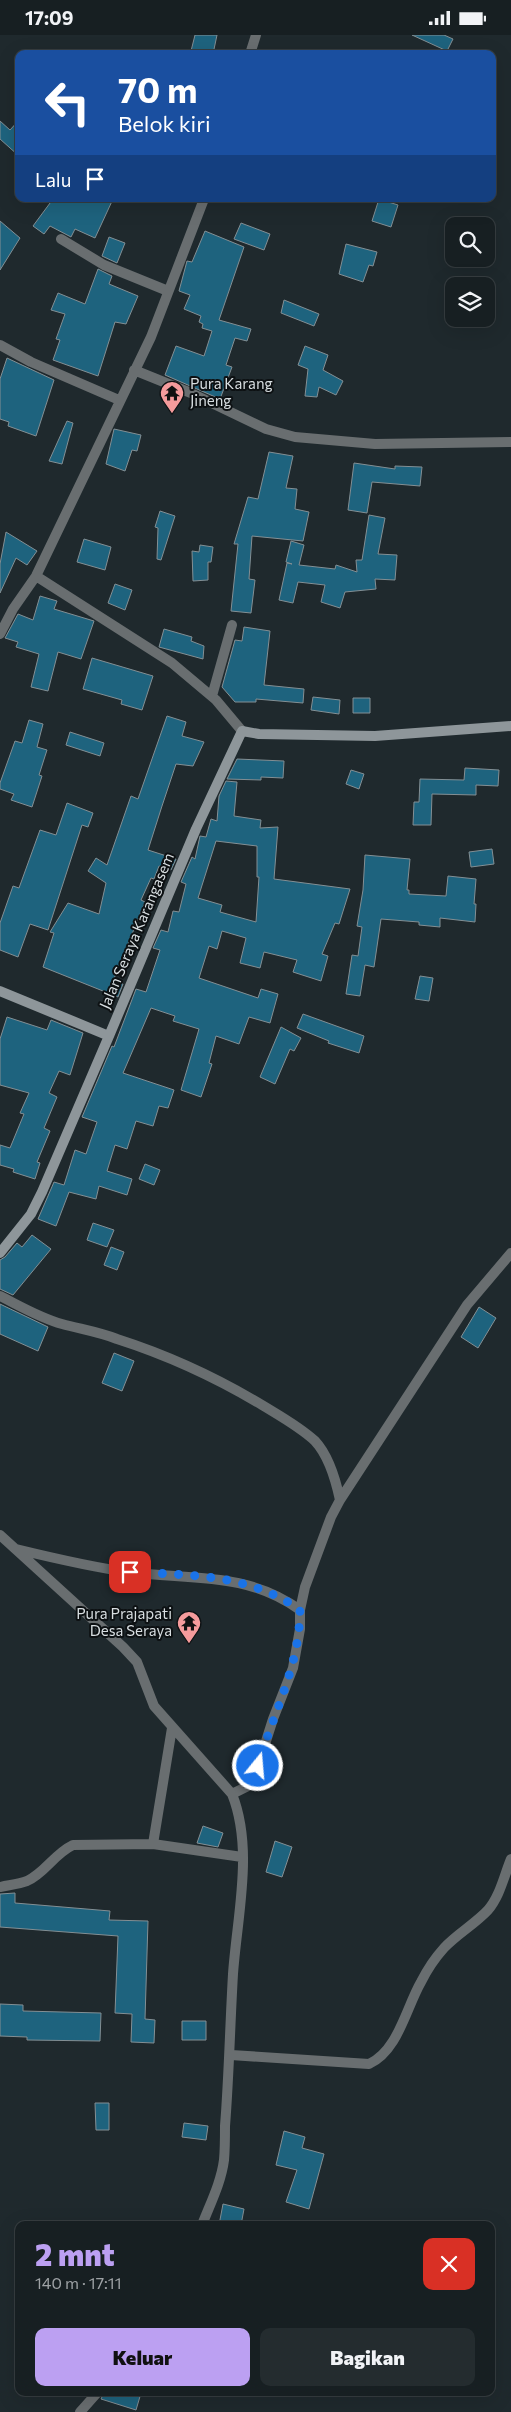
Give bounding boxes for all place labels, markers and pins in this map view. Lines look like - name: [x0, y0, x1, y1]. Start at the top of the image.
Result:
- place label: Pura Karang Jineng: [190, 374, 273, 409]
- temple icon: Pura Karang Jineng: [159, 380, 185, 414]
- pin: [109, 1551, 151, 1593]
- place label: Pura Prajapati Desa Seraya: [76, 1604, 172, 1639]
- temple icon: Pura Prajapati Desa Seraya: [176, 1610, 202, 1644]

